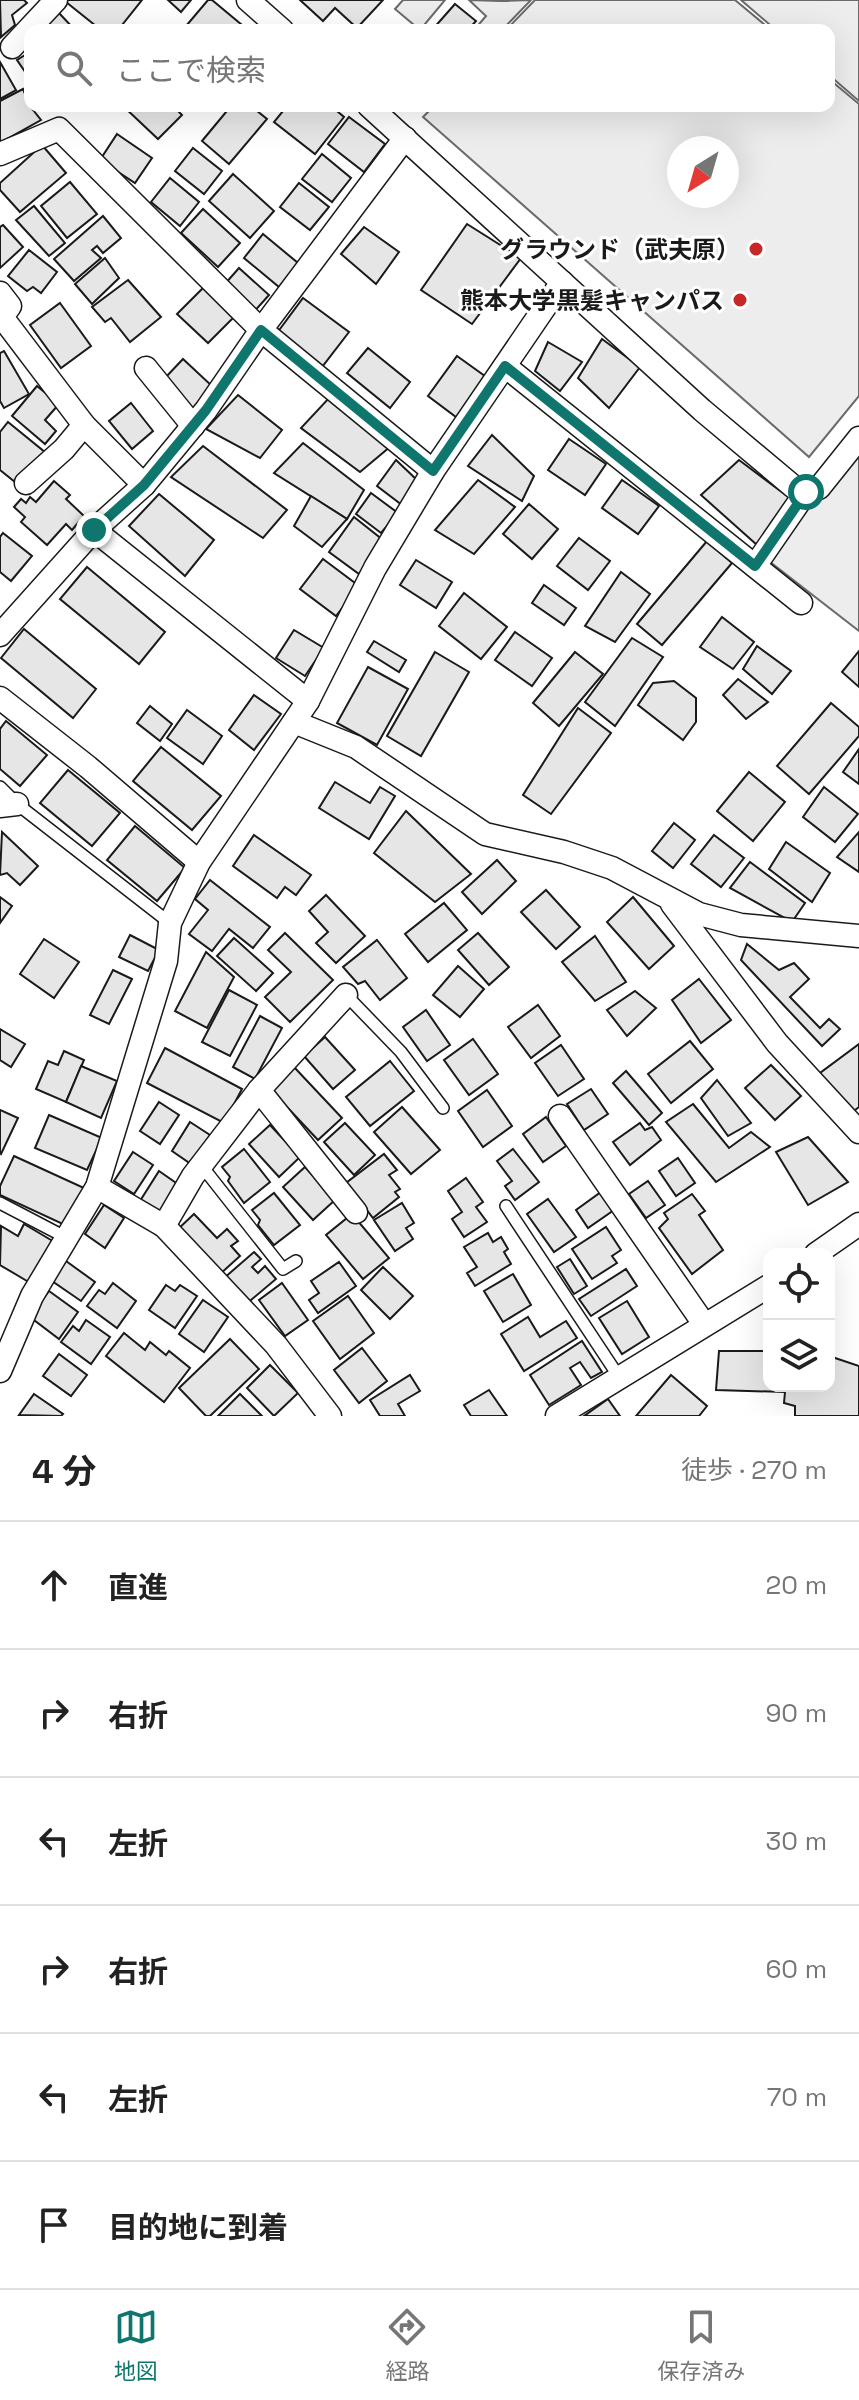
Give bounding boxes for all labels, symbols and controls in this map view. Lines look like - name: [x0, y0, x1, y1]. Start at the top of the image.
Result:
- search box: [24, 24, 835, 112]
- icon: search: [52, 46, 96, 90]
- text: ここで検索: [116, 51, 266, 90]
- north arrow: [667, 136, 739, 208]
- place label: グラウンド（武夫原）: [500, 234, 740, 265]
- marker: グラウンド（武夫原）: [747, 240, 765, 258]
- place label: 熊本大学黒髪キャンパス: [460, 285, 724, 316]
- marker: 熊本大学黒髪キャンパス: [731, 291, 749, 309]
- route start: [788, 474, 824, 510]
- route end: [76, 512, 112, 548]
- map controls: [763, 1248, 835, 1392]
- button: locate: [763, 1248, 835, 1320]
- button: layers: [763, 1320, 835, 1392]
- text: 4 分: [32, 1450, 96, 1493]
- text: 徒歩 · 270 m: [681, 1453, 827, 1487]
- icon: ahead: [32, 1563, 76, 1607]
- text: 直進: [108, 1568, 168, 1607]
- text: 20 m: [766, 1568, 827, 1602]
- icon: right: [32, 1691, 76, 1735]
- text: 右折: [108, 1696, 168, 1735]
- text: 90 m: [765, 1696, 827, 1730]
- icon: left: [32, 1819, 76, 1863]
- text: 左折: [108, 1824, 168, 1863]
- text: 30 m: [766, 1824, 827, 1858]
- icon: right: [32, 1947, 76, 1991]
- text: 右折: [108, 1952, 168, 1991]
- text: 60 m: [765, 1952, 827, 1986]
- icon: left: [32, 2075, 76, 2119]
- text: 左折: [108, 2080, 168, 2119]
- text: 70 m: [767, 2080, 827, 2114]
- icon: arrive: [32, 2203, 76, 2247]
- text: 目的地に到着: [108, 2208, 288, 2247]
- tab: 地図: [114, 2305, 158, 2385]
- tab: 経路: [385, 2305, 429, 2385]
- tab: 保存済み: [657, 2305, 745, 2385]

